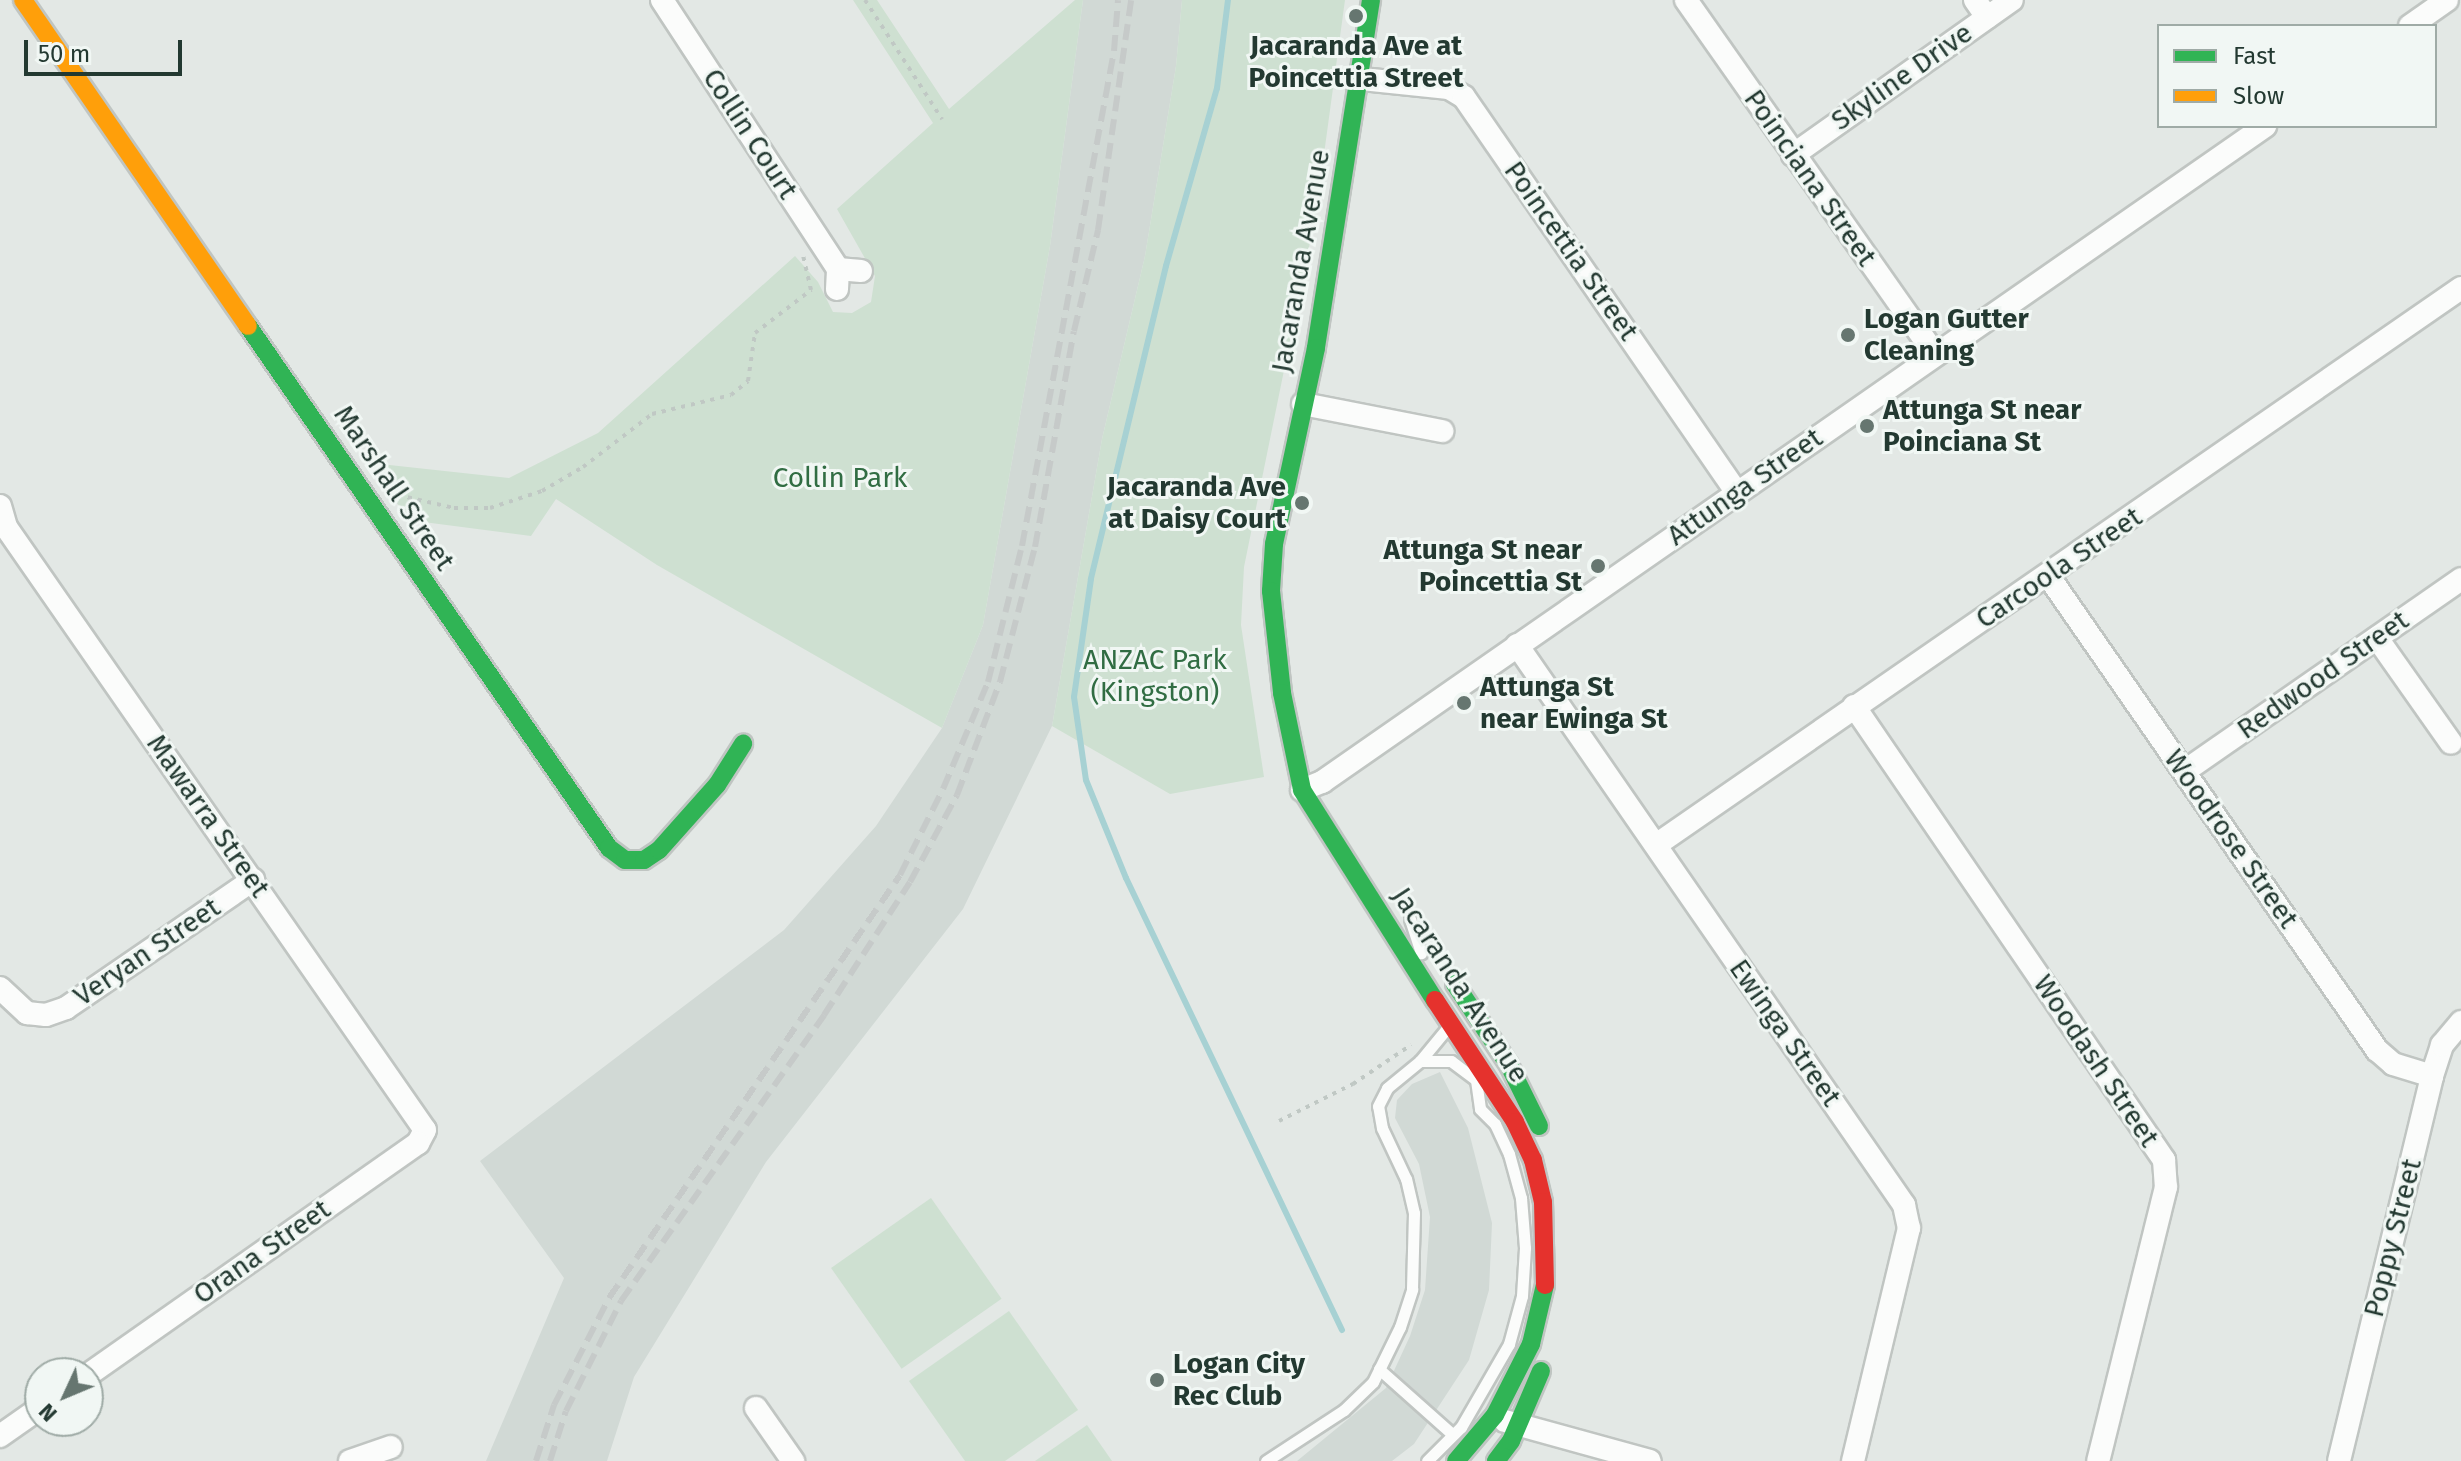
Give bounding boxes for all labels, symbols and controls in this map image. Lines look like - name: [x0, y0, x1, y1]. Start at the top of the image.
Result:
- marker: Jacaranda Ave at Poincettia Street: [1347, 7, 1365, 25]
- street label: Skyline Drive: [1825, 16, 1979, 138]
- scale bar: [28, 24, 186, 74]
- legend: [2157, 24, 2437, 128]
- place label: Jacaranda Ave at Poincettia Street: [1248, 29, 1464, 95]
- text: 50 m: [38, 40, 90, 68]
- text: Fast: [2233, 42, 2276, 70]
- street label: Collin Court: [696, 63, 804, 205]
- text: Slow: [2233, 82, 2284, 110]
- street label: Poinciana Street: [1737, 83, 1883, 273]
- street label: Jacaranda Avenue: [1265, 147, 1337, 375]
- street label: Poincettia Street: [1497, 155, 1645, 347]
- place label: Logan Gutter Cleaning: [1864, 302, 2029, 368]
- marker: Logan Gutter Cleaning: [1839, 326, 1857, 344]
- place label: Attunga St near Poinciana St: [1883, 393, 2081, 459]
- street label: Marshall Street: [326, 399, 462, 577]
- marker: Attunga St near Poinciana St: [1858, 417, 1876, 435]
- street label: Attunga Street: [1661, 421, 1829, 553]
- park label: Collin Park: [773, 461, 907, 495]
- place label: Jacaranda Ave at Daisy Court: [1107, 470, 1286, 536]
- marker: Jacaranda Ave at Daisy Court: [1293, 494, 1311, 512]
- street label: Carcoola Street: [1970, 500, 2148, 636]
- place label: Attunga St near Poincettia St: [1384, 533, 1582, 599]
- marker: Attunga St near Poincettia St: [1589, 557, 1607, 575]
- street label: Redwood Street: [2231, 603, 2415, 747]
- park label: ANZAC Park (Kingston): [1083, 643, 1227, 709]
- place label: Attunga St near Ewinga St: [1480, 670, 1668, 736]
- marker: Attunga St near Ewinga St: [1455, 694, 1473, 712]
- street label: Mawarra Street: [139, 728, 277, 904]
- street label: Woodrose Street: [2157, 743, 2305, 935]
- street label: Jacaranda Avenue: [1384, 881, 1536, 1089]
- street label: Veryan Street: [67, 891, 227, 1013]
- street label: Ewinga Street: [1722, 953, 1848, 1113]
- street label: Woodash Street: [2026, 969, 2166, 1153]
- street label: Poppy Street: [2357, 1155, 2429, 1321]
- street label: Orana Street: [187, 1193, 337, 1311]
- place label: Logan City Rec Club: [1173, 1347, 1305, 1413]
- north arrow: [24, 1357, 104, 1437]
- marker: Logan City Rec Club: [1148, 1371, 1166, 1389]
- text: N: [33, 1398, 63, 1427]

